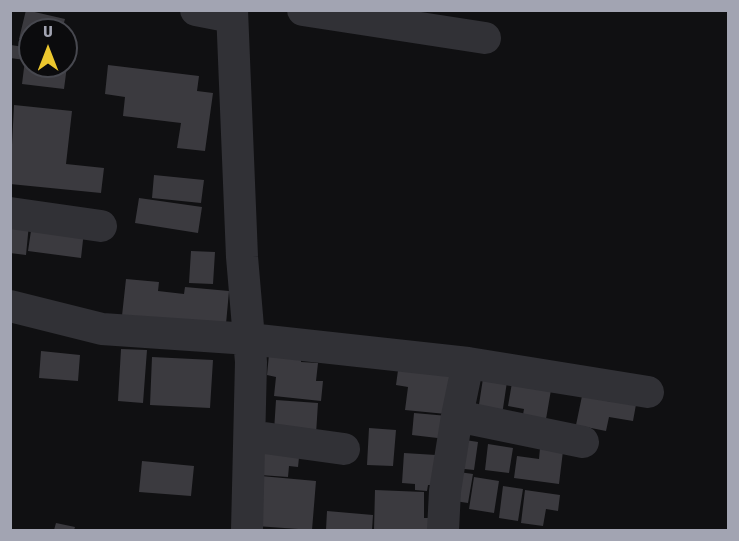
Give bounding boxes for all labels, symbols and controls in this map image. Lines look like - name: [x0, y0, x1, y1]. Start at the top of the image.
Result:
- north arrow: [18, 18, 78, 78]
- text: U: [43, 22, 53, 41]

